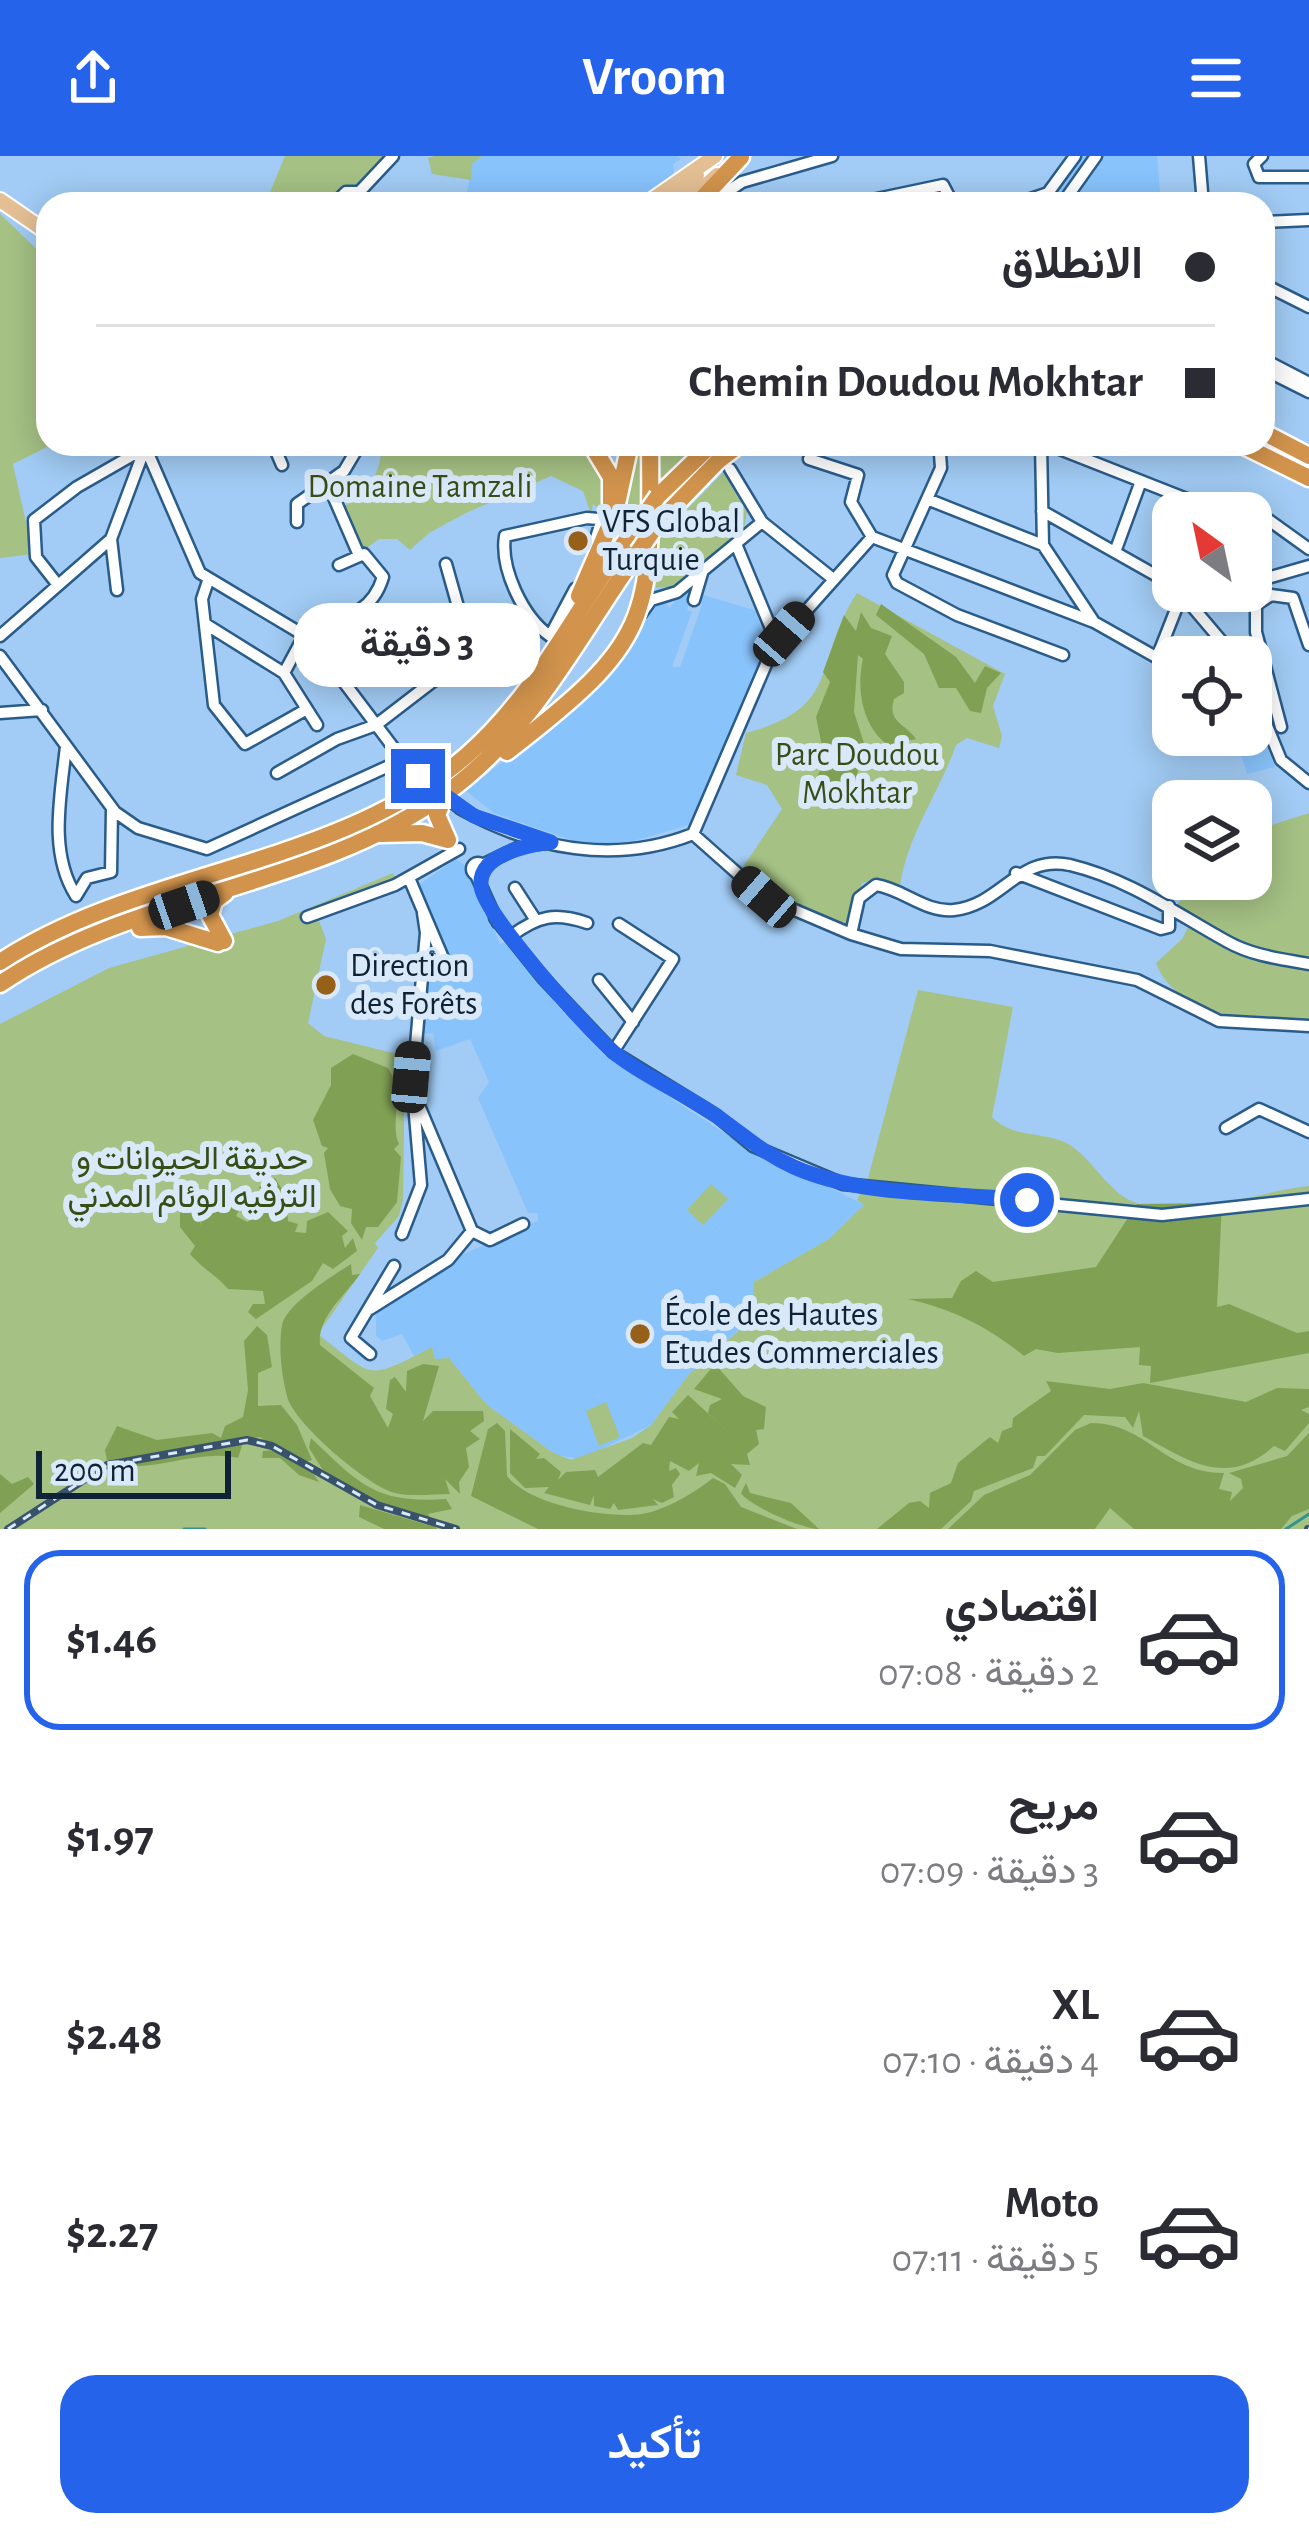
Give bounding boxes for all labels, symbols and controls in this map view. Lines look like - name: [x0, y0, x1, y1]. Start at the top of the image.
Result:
- icon: share: [60, 45, 126, 111]
- icon: menu: [1183, 45, 1249, 111]
- text: Vroom: [582, 51, 727, 105]
- text: الانطلاق: [1002, 242, 1143, 287]
- text: Chemin Doudou Mokhtar: [689, 360, 1143, 405]
- park label: Domaine Tamzali: [308, 471, 532, 504]
- north arrow: [1152, 492, 1272, 612]
- map controls: [1152, 492, 1272, 900]
- place label: VFS Global Turquie: [602, 506, 740, 577]
- marker: VFS Global Turquie: [565, 528, 591, 554]
- car: [747, 595, 821, 673]
- callout: 3 دقيقة: [295, 602, 541, 686]
- text: 3 دقيقة: [360, 625, 474, 664]
- button: locate: [1152, 636, 1272, 756]
- park label: Parc Doudou Mokhtar: [775, 739, 939, 810]
- route end: [391, 749, 445, 803]
- button: layers: [1152, 780, 1272, 900]
- car: [725, 860, 803, 934]
- car: [144, 876, 224, 934]
- place label: Direction des Forêts: [350, 950, 478, 1021]
- marker: Direction des Forêts: [313, 972, 339, 998]
- car: [390, 1040, 432, 1114]
- park label: حديقة الحيوانات و الترفيه الوئام المدني: [67, 1143, 317, 1222]
- route start: [1000, 1173, 1054, 1227]
- place label: École des Hautes Etudes Commerciales: [664, 1295, 939, 1370]
- marker: École des Hautes Etudes Commerciales: [627, 1321, 653, 1347]
- scale bar: [36, 1445, 231, 1498]
- text: 200 m: [54, 1455, 136, 1488]
- text: اقتصادي: [944, 1585, 1099, 1630]
- icon: car: [1135, 1586, 1243, 1694]
- text: $1.46: [66, 1617, 157, 1662]
- text: 2 دقيقة · 07:08: [878, 1654, 1099, 1693]
- text: مريح: [1008, 1783, 1099, 1828]
- icon: car: [1135, 1784, 1243, 1892]
- text: $1.97: [66, 1815, 154, 1860]
- text: 3 دقيقة · 07:09: [880, 1852, 1099, 1891]
- icon: car: [1135, 1982, 1243, 2090]
- text: XL: [1051, 1983, 1099, 2028]
- text: $2.48: [66, 2013, 163, 2058]
- text: 4 دقيقة · 07:10: [882, 2042, 1099, 2081]
- icon: car: [1135, 2180, 1243, 2288]
- text: Moto: [1004, 2181, 1099, 2226]
- text: $2.27: [66, 2211, 158, 2256]
- text: 5 دقيقة · 07:11: [892, 2240, 1099, 2279]
- button: تأكيد: [60, 2375, 1249, 2513]

